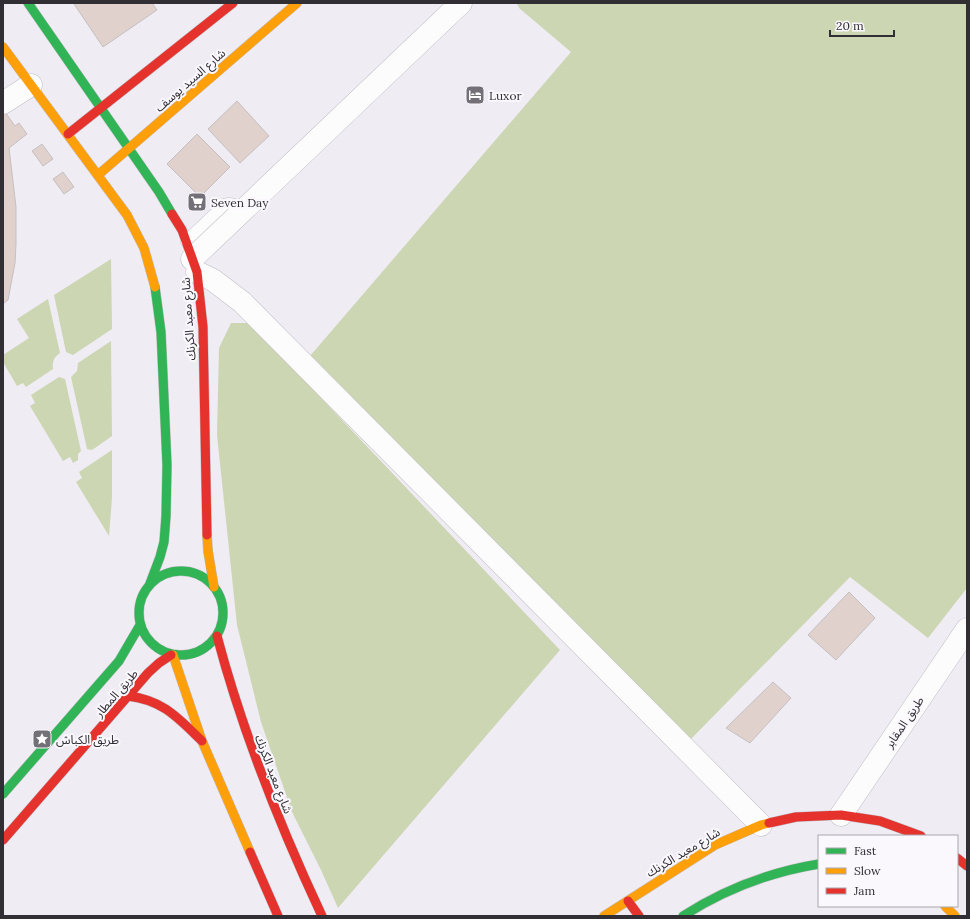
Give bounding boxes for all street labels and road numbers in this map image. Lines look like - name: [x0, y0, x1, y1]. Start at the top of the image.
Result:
- street label: شارع السيد يوسف: [152, 45, 230, 116]
- street label: شارع معبد الكرنك: [178, 277, 200, 361]
- street label: طريق المطار: [91, 666, 142, 721]
- street label: طريق المقابر: [881, 693, 928, 752]
- street label: شارع معبد الكرنك: [250, 732, 296, 816]
- street label: شارع معبد الكرنك: [643, 824, 724, 882]

